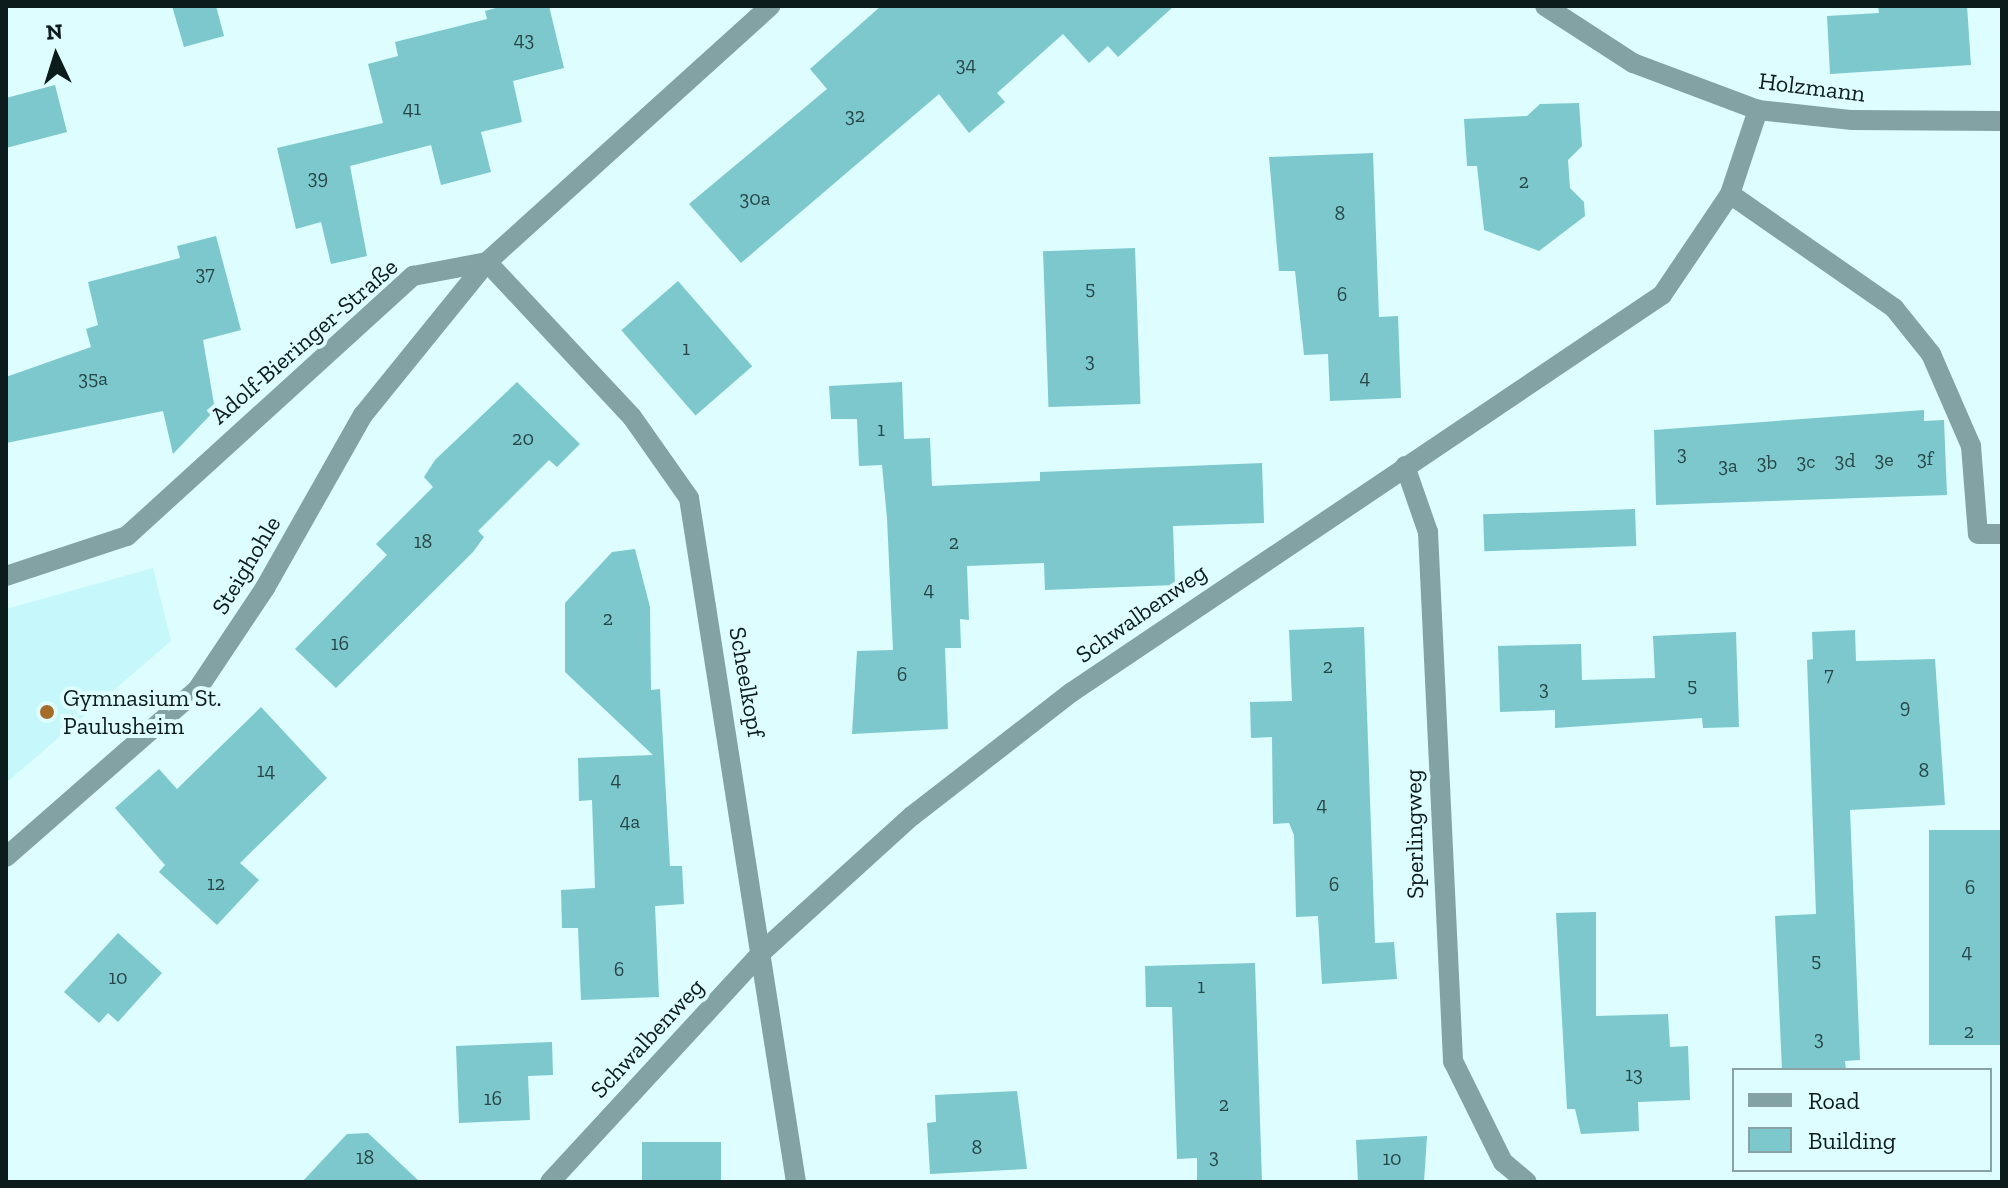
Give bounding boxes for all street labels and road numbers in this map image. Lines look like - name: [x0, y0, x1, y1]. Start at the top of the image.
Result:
- street label: Holzmann: [1757, 66, 1867, 108]
- street label: Adolf-Bieringer-Straße: [205, 252, 403, 430]
- street label: Steighohle: [205, 511, 287, 619]
- street label: Schwalbenweg: [1070, 557, 1212, 669]
- street label: Scheelkopf: [723, 625, 771, 739]
- street label: Sperlingweg: [1398, 769, 1430, 899]
- street label: Schwalbenweg: [584, 972, 710, 1104]

